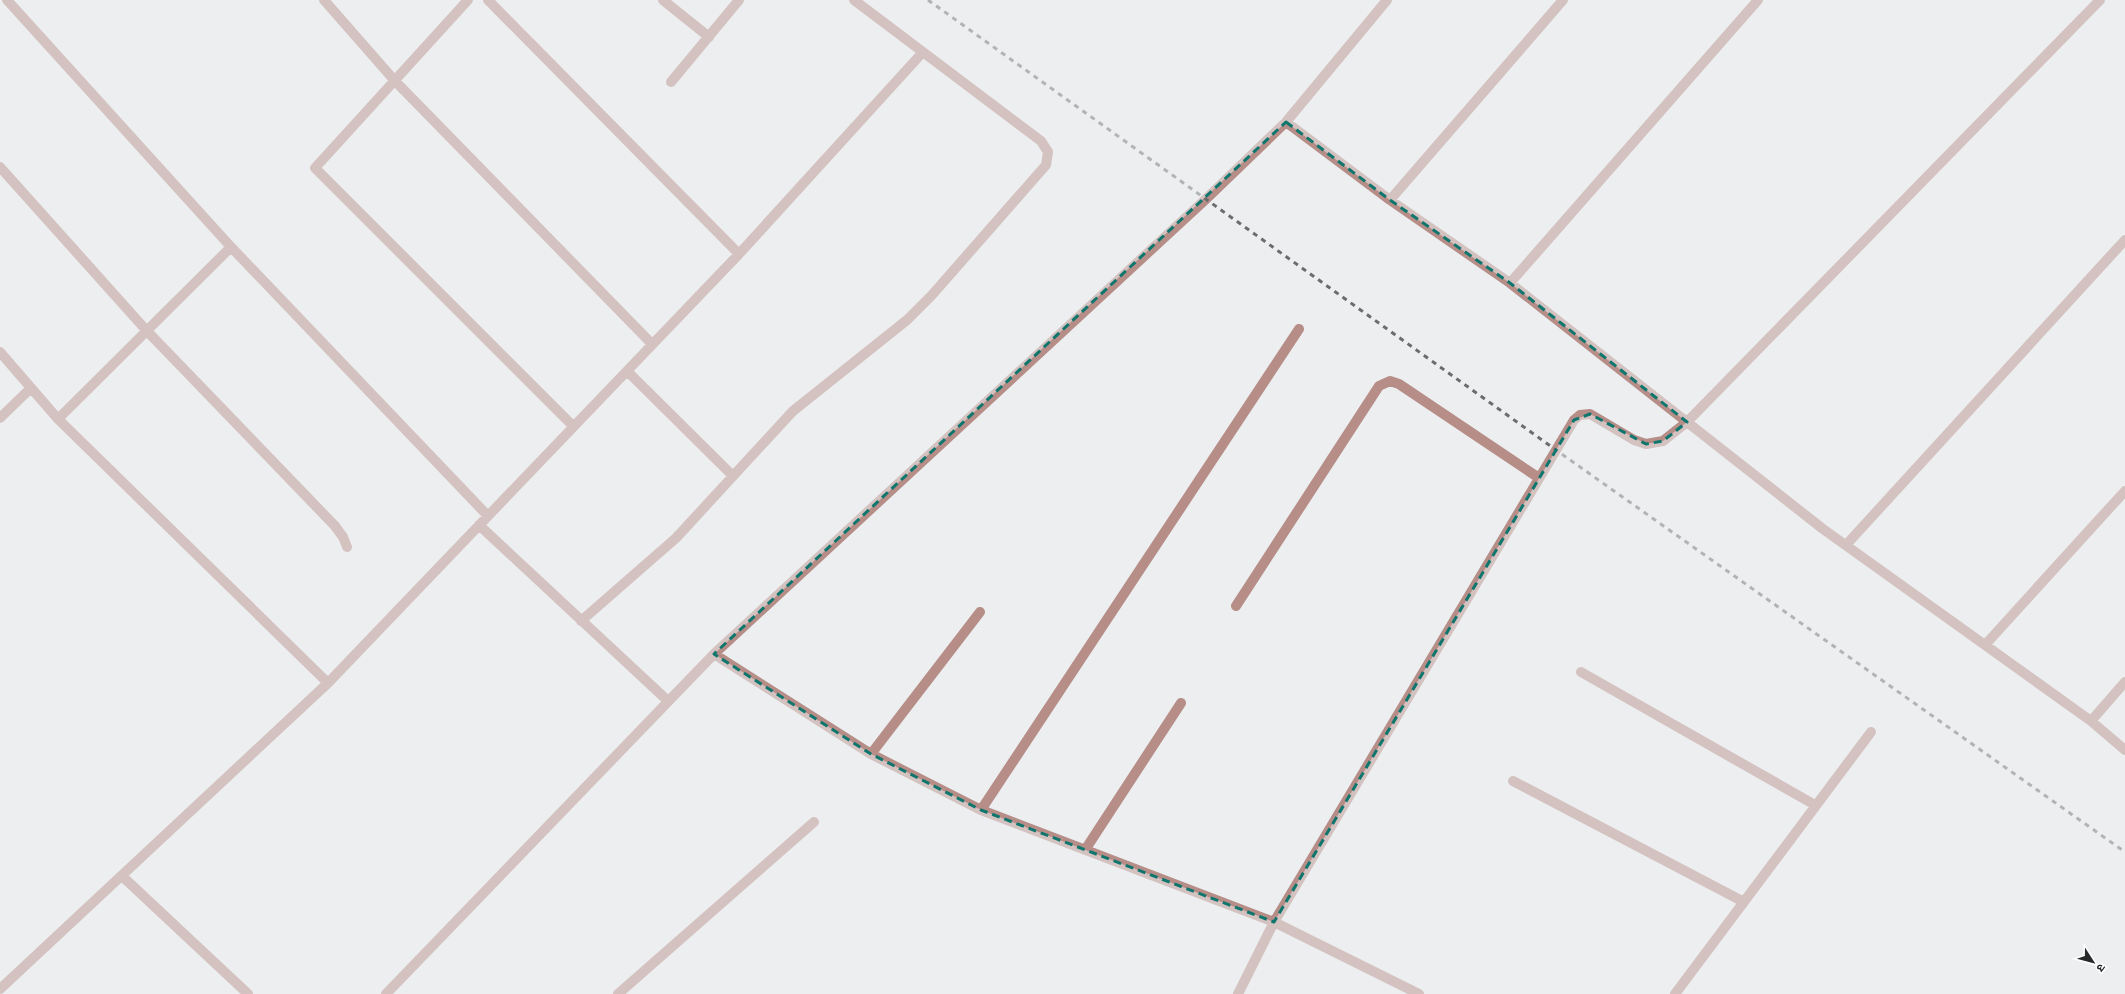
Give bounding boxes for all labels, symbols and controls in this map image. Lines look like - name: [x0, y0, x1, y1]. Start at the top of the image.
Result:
- north arrow: [2073, 942, 2113, 982]
- text: उ: [2094, 962, 2108, 974]

